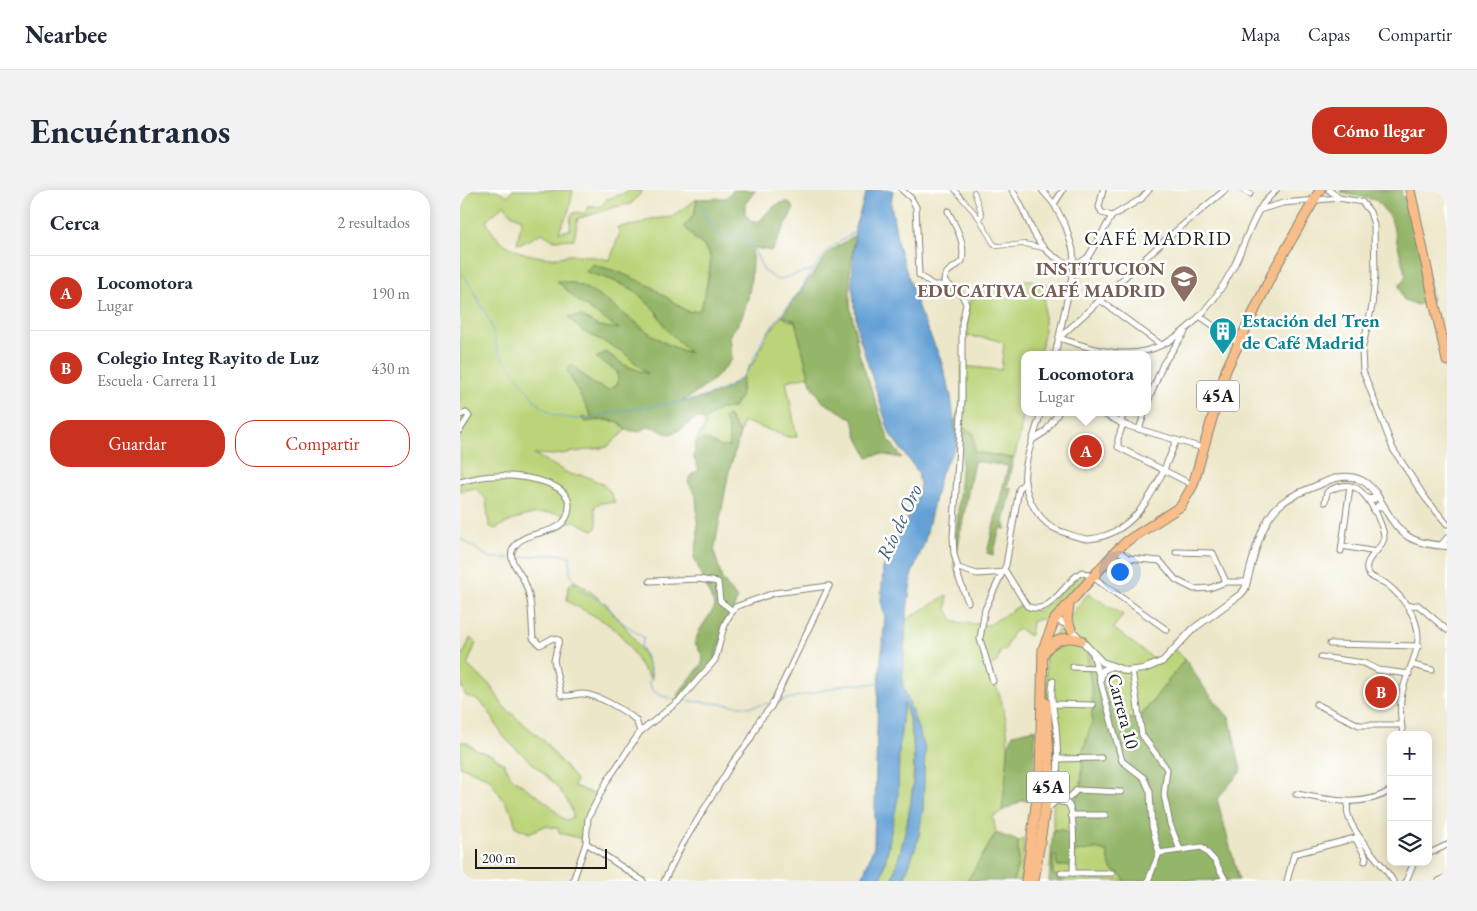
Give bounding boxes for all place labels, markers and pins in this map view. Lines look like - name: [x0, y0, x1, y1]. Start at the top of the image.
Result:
- place label: INSTITUCION EDUCATIVA CAFÉ MADRID: [917, 256, 1166, 303]
- school or university icon: INSTITUCION EDUCATIVA CAFÉ MADRID: [1169, 264, 1199, 303]
- place label: Estación del Tren de Café Madrid: [1242, 308, 1380, 355]
- building icon: Estación del Tren de Café Madrid: [1208, 316, 1238, 355]
- pin: A: [1070, 432, 1102, 470]
- pin: B: [1365, 673, 1397, 711]

